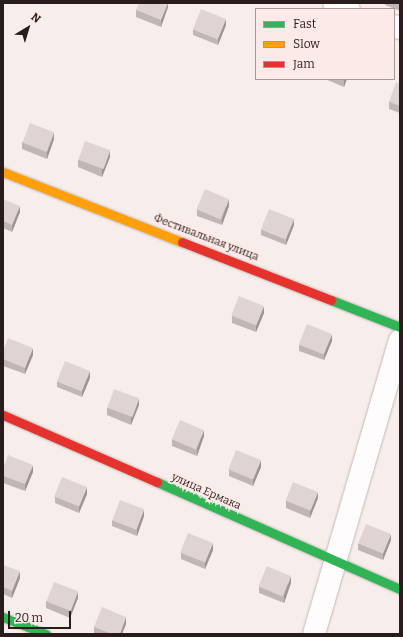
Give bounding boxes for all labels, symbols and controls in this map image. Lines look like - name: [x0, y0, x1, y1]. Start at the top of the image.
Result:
- north arrow: [8, 8, 48, 48]
- legend: [255, 8, 395, 80]
- text: N: [28, 10, 43, 26]
- text: Fast: [293, 17, 316, 31]
- text: Slow: [293, 37, 320, 51]
- text: Jam: [293, 57, 315, 71]
- street label: Фестивальная улица: [152, 212, 260, 264]
- street label: улица Ермака: [169, 471, 243, 513]
- scale bar: [10, 603, 73, 629]
- text: 20 m: [15, 611, 43, 625]

